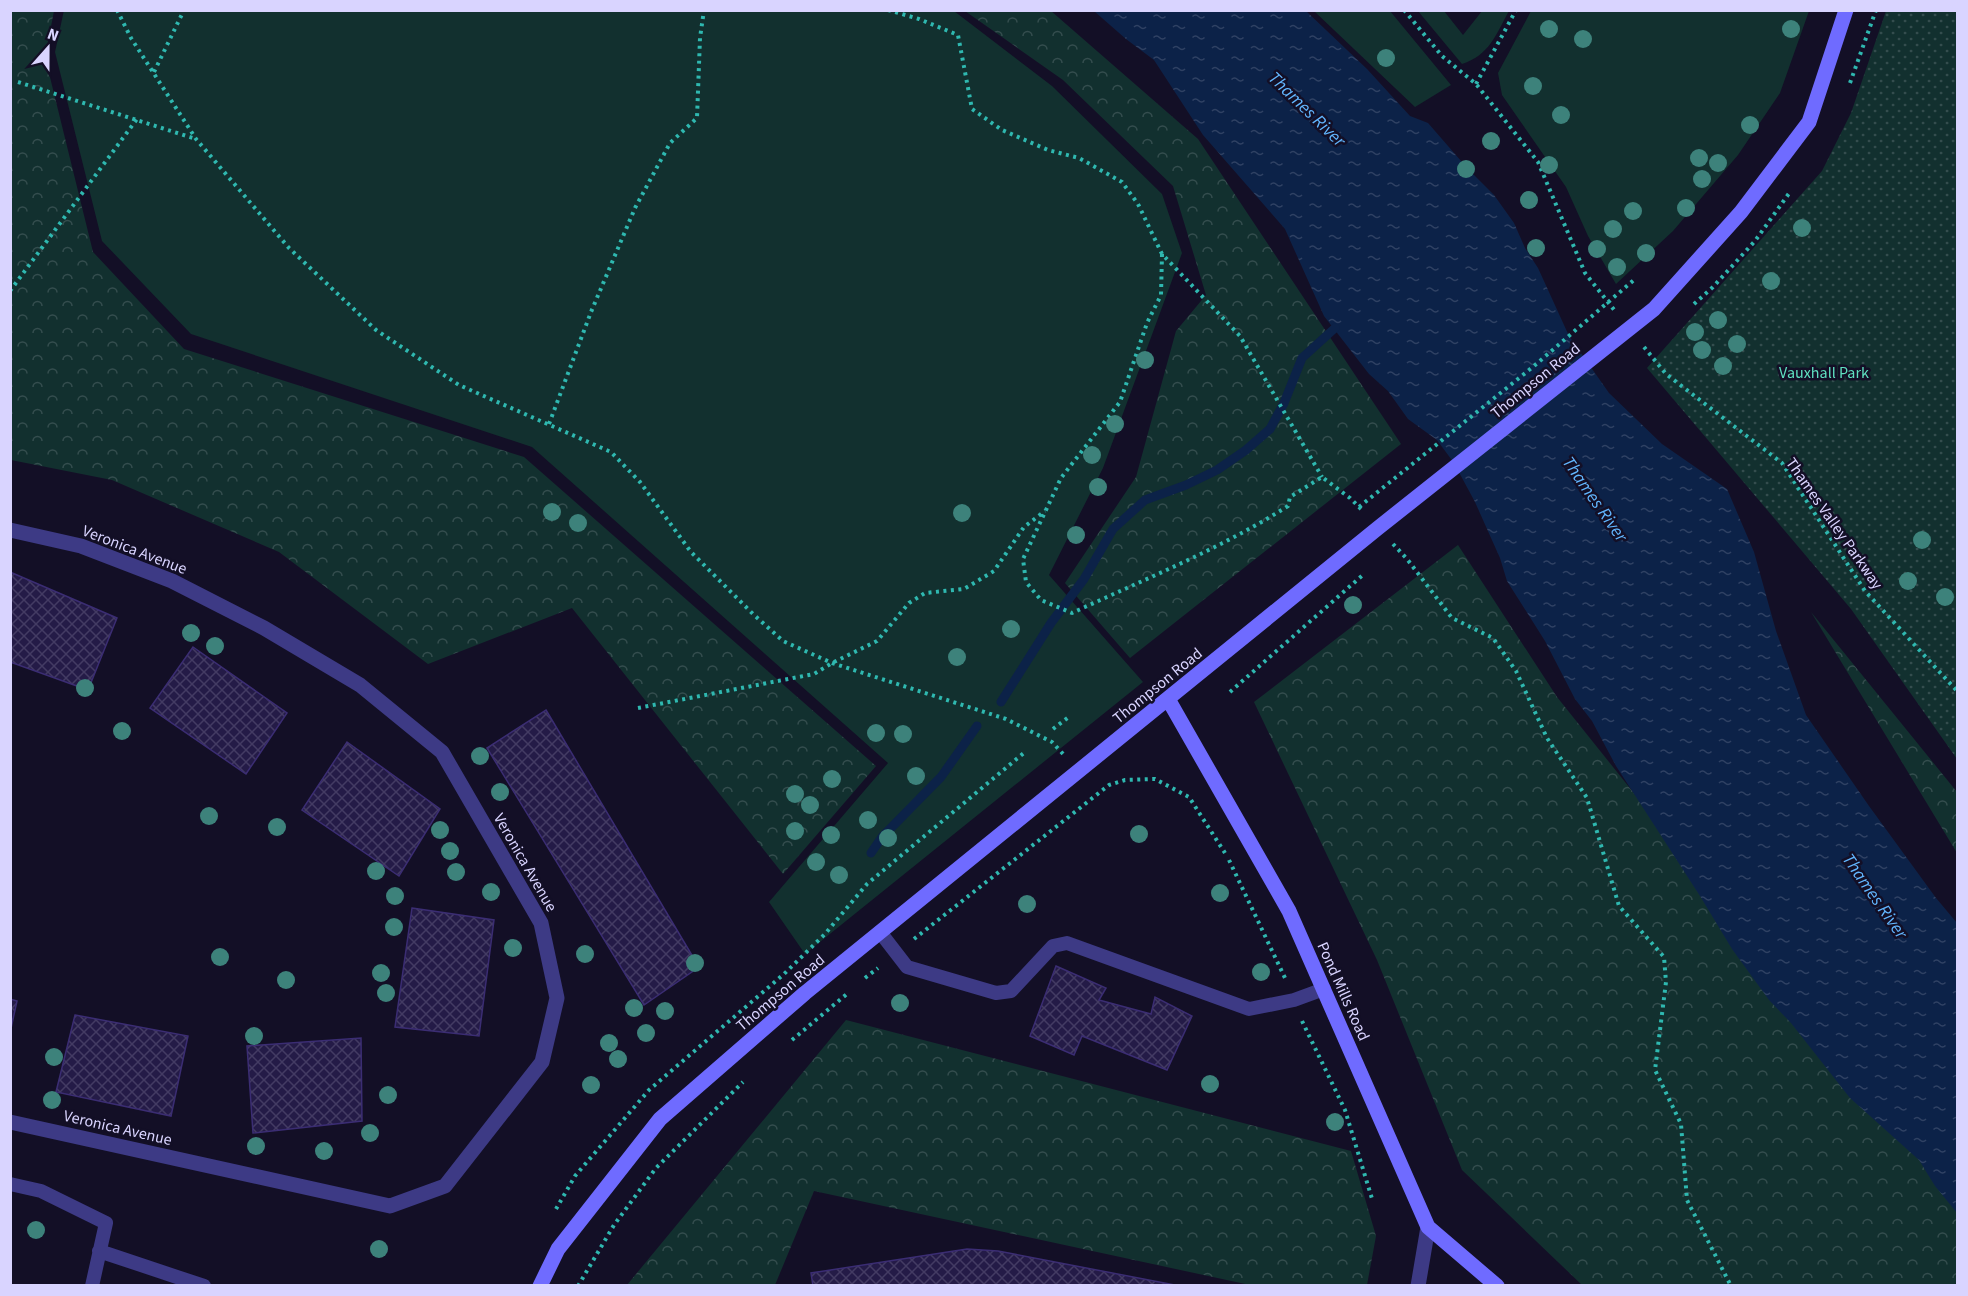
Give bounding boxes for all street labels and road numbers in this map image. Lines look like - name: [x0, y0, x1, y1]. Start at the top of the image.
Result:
- street label: Thompson Road: [1486, 338, 1585, 424]
- street label: Thames Valley Parkway: [1780, 453, 1888, 594]
- street label: Veronica Avenue: [79, 520, 190, 580]
- street label: Thompson Road: [1108, 643, 1207, 729]
- street label: Veronica Avenue: [488, 809, 562, 916]
- street label: Pond Mills Road: [1311, 938, 1375, 1044]
- street label: Thompson Road: [732, 949, 830, 1036]
- street label: Veronica Avenue: [62, 1105, 174, 1151]

